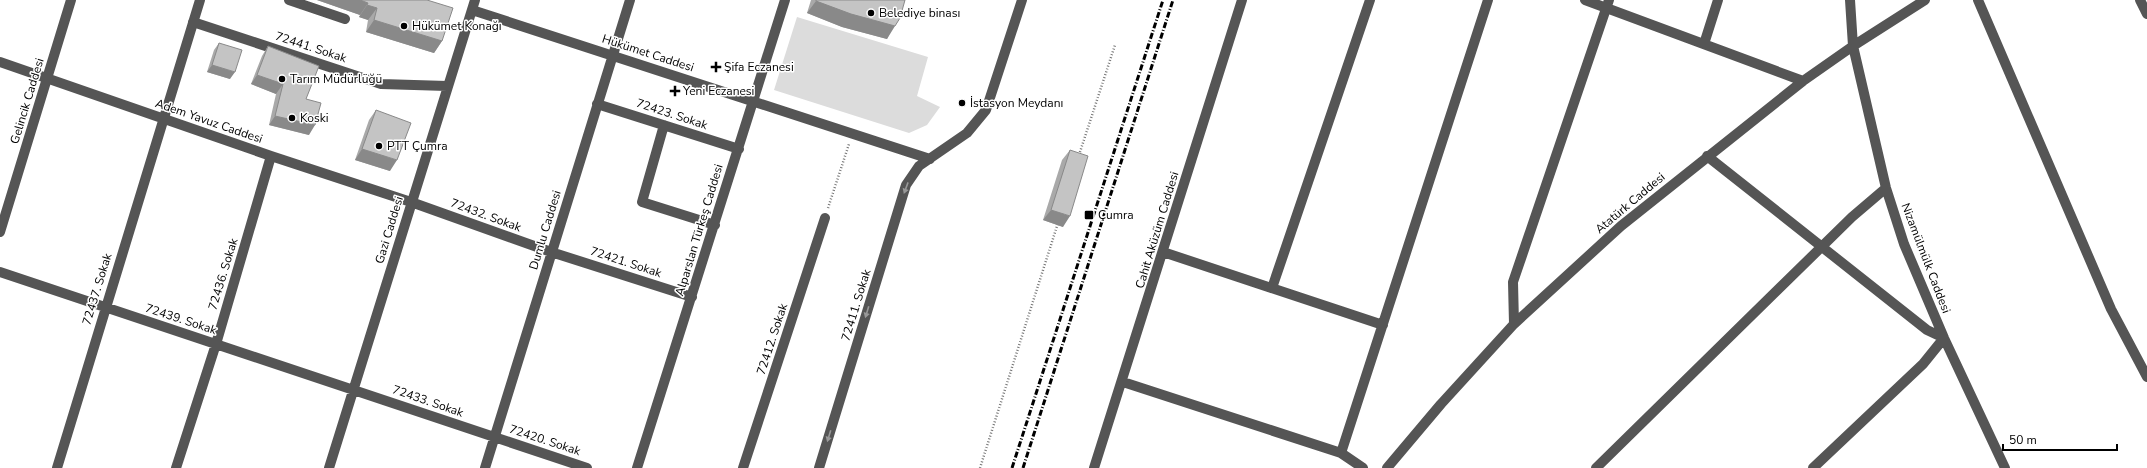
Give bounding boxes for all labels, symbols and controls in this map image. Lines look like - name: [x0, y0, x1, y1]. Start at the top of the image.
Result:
- place label: Belediye binası: [879, 5, 960, 21]
- marker: Belediye binası: [866, 8, 876, 18]
- place label: Hükümet Konağı: [412, 18, 502, 34]
- marker: Hükümet Konağı: [399, 21, 409, 31]
- street label: 72441. Sokak: [273, 28, 350, 66]
- street label: Hükümet Caddesi: [600, 31, 696, 75]
- street label: Gelincik Caddesi: [6, 56, 48, 146]
- place label: Şifa Eczanesi: [724, 59, 794, 75]
- marker: Şifa Eczanesi: [711, 62, 721, 72]
- place label: Tarım Müdürlüğü: [290, 71, 382, 87]
- marker: Tarım Müdürlüğü: [277, 74, 287, 84]
- place label: Yeni Eczanesi: [682, 83, 754, 99]
- marker: Yeni Eczanesi: [670, 86, 680, 96]
- street label: Adem Yavuz Caddesi: [153, 95, 265, 147]
- street label: 72423. Sokak: [634, 95, 711, 133]
- place label: İstasyon Meydanı: [970, 95, 1063, 111]
- marker: İstasyon Meydanı: [957, 98, 967, 108]
- place label: Koski: [300, 110, 329, 126]
- marker: Koski: [287, 113, 297, 123]
- place label: PTT Çumra: [387, 138, 448, 154]
- marker: PTT Çumra: [374, 141, 384, 151]
- street label: Alparslan Türkeş Caddesi: [671, 162, 727, 298]
- street label: Atatürk Caddesi: [1592, 169, 1668, 237]
- street label: Cahit Aküzüm Caddesi: [1132, 170, 1182, 290]
- one-way arrow: [903, 182, 909, 194]
- street label: Dumlu Caddesi: [525, 188, 565, 272]
- street label: Gazi Caddesi: [371, 194, 407, 266]
- street label: 72432. Sokak: [448, 195, 525, 236]
- street label: Nizamülmülk Caddesi: [1898, 201, 1954, 315]
- place label: Çumra: [1098, 207, 1134, 223]
- marker: Çumra: [1083, 209, 1095, 221]
- street label: 72436. Sokak: [205, 235, 242, 312]
- street label: 72421. Sokak: [588, 243, 665, 281]
- street label: 72437. Sokak: [79, 250, 116, 327]
- street label: 72411. Sokak: [838, 266, 875, 343]
- street label: 72439. Sokak: [143, 300, 220, 338]
- street label: 72412. Sokak: [753, 300, 791, 377]
- one-way arrow: [864, 306, 870, 318]
- street label: 72433. Sokak: [390, 381, 467, 421]
- street label: 72420. Sokak: [507, 421, 584, 459]
- scale bar: [2003, 426, 2117, 452]
- one-way arrow: [826, 430, 832, 442]
- text: 50 m: [2009, 432, 2037, 448]

